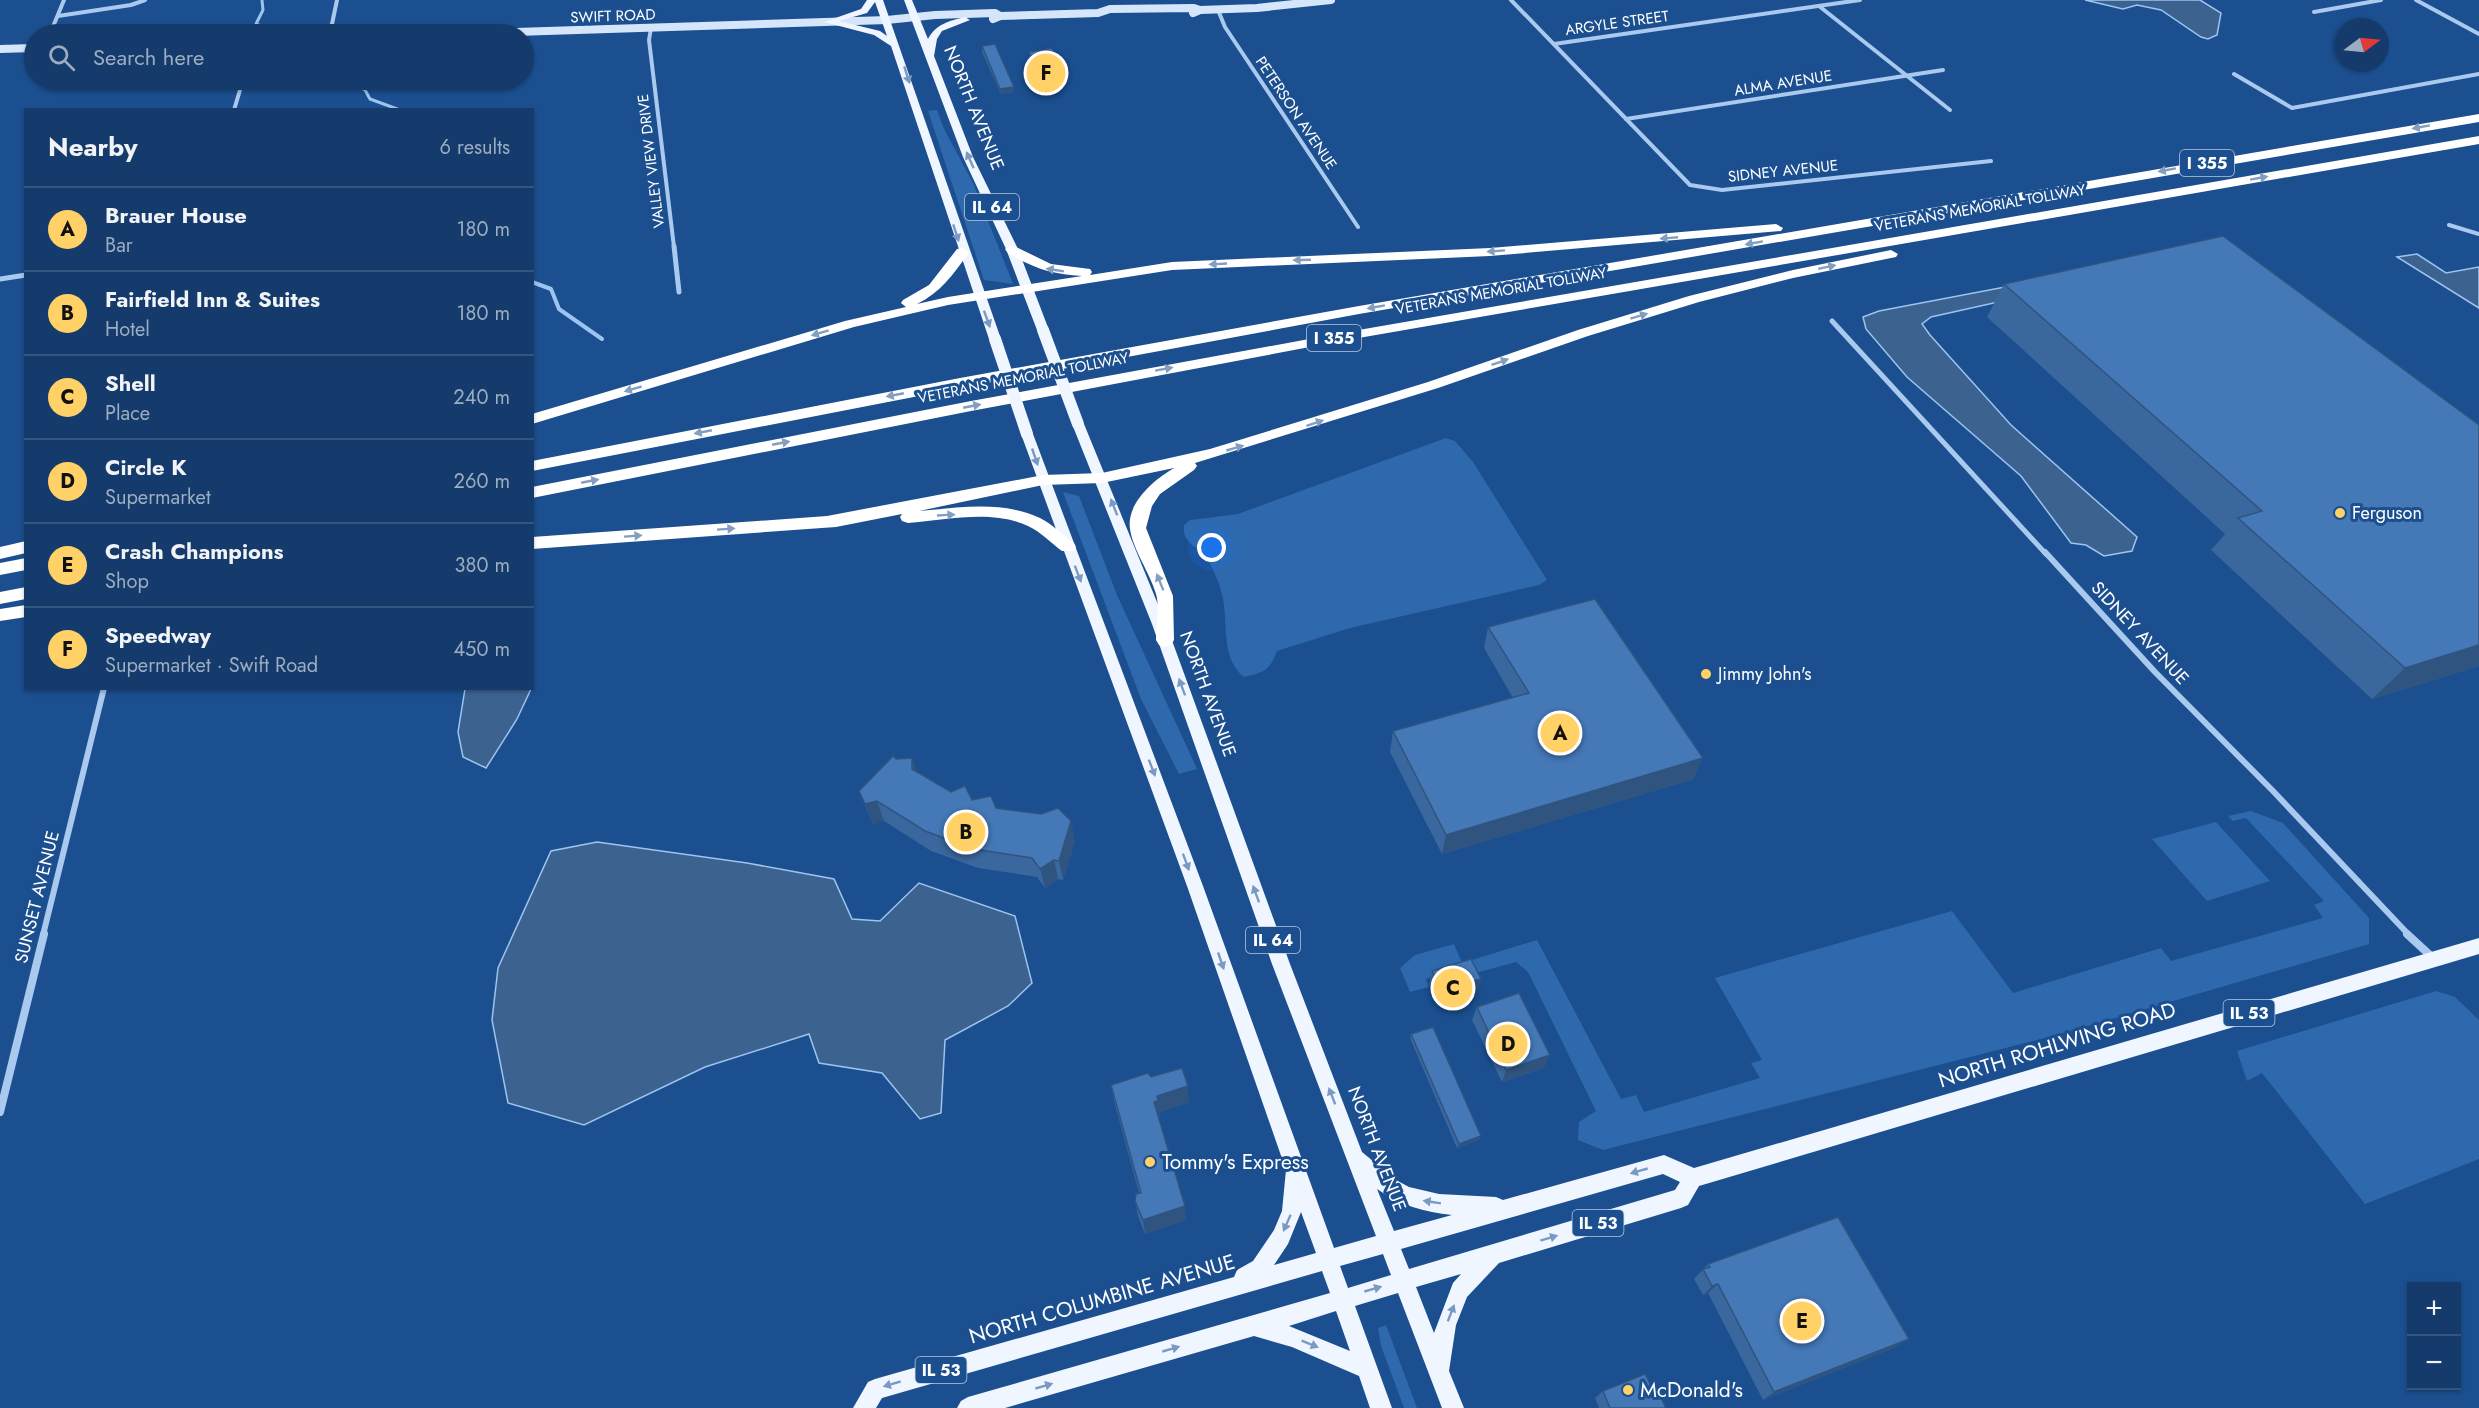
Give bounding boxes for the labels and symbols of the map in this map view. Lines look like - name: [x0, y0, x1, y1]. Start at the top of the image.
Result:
- street label: SWIFT ROAD: [570, 4, 656, 28]
- street label: ARGYLE STREET: [1564, 5, 1670, 41]
- north arrow: [2335, 18, 2389, 72]
- street label: NORTH AVENUE: [937, 42, 1011, 174]
- pin: F: [1026, 50, 1066, 96]
- street label: PETERSON AVENUE: [1250, 52, 1342, 174]
- street label: ALMA AVENUE: [1732, 64, 1834, 102]
- one-way arrow: [902, 66, 912, 84]
- street label: VALLEY VIEW DRIVE: [632, 93, 670, 229]
- one-way arrow: [2412, 123, 2431, 132]
- road number: I 355: [2180, 150, 2234, 176]
- one-way arrow: [965, 152, 974, 169]
- street label: SIDNEY AVENUE: [1727, 154, 1839, 188]
- one-way arrow: [2157, 166, 2176, 175]
- one-way arrow: [2249, 174, 2268, 183]
- street label: VETERANS MEMORIAL TOLLWAY: [1873, 178, 2088, 237]
- road number: IL 64: [965, 194, 1019, 220]
- one-way arrow: [952, 224, 961, 242]
- one-way arrow: [1660, 233, 1679, 242]
- one-way arrow: [1745, 238, 1764, 247]
- one-way arrow: [1487, 247, 1506, 256]
- one-way arrow: [1292, 256, 1311, 265]
- one-way arrow: [1208, 260, 1227, 269]
- street label: VETERANS MEMORIAL TOLLWAY: [1394, 261, 1609, 320]
- one-way arrow: [1818, 262, 1837, 271]
- one-way arrow: [1046, 265, 1065, 274]
- one-way arrow: [1366, 303, 1385, 312]
- one-way arrow: [982, 310, 992, 328]
- one-way arrow: [1630, 311, 1648, 320]
- road number: I 355: [1307, 325, 1361, 351]
- one-way arrow: [811, 329, 829, 338]
- street label: VETERANS MEMORIAL TOLLWAY: [916, 347, 1131, 409]
- one-way arrow: [1491, 356, 1509, 366]
- one-way arrow: [1155, 364, 1174, 373]
- one-way arrow: [624, 385, 642, 394]
- one-way arrow: [885, 391, 904, 400]
- one-way arrow: [963, 401, 982, 410]
- one-way arrow: [1306, 418, 1324, 427]
- one-way arrow: [694, 428, 713, 437]
- one-way arrow: [772, 438, 790, 448]
- one-way arrow: [1226, 443, 1244, 452]
- one-way arrow: [1031, 448, 1041, 466]
- one-way arrow: [581, 476, 600, 485]
- one-way arrow: [1108, 498, 1118, 516]
- place label: Ferguson: [2352, 500, 2422, 526]
- marker: Ferguson: [2333, 506, 2347, 520]
- one-way arrow: [937, 510, 956, 519]
- one-way arrow: [716, 525, 735, 534]
- one-way arrow: [623, 531, 642, 541]
- your location: [1197, 533, 1226, 562]
- one-way arrow: [1073, 565, 1083, 583]
- one-way arrow: [1155, 573, 1165, 591]
- street label: SIDNEY AVENUE: [2085, 576, 2195, 690]
- street label: NORTH AVENUE: [1173, 628, 1243, 760]
- place label: Jimmy John's: [1716, 661, 1811, 687]
- marker: Jimmy John's: [1699, 667, 1713, 681]
- one-way arrow: [1177, 678, 1187, 696]
- pin: A: [1540, 710, 1580, 756]
- one-way arrow: [1147, 759, 1157, 777]
- pin: B: [946, 810, 986, 854]
- street label: SUNSET AVENUE: [8, 828, 66, 966]
- one-way arrow: [1182, 853, 1192, 871]
- one-way arrow: [1251, 885, 1261, 903]
- road number: IL 64: [1246, 927, 1300, 953]
- one-way arrow: [1217, 952, 1227, 970]
- pin: C: [1434, 966, 1472, 1010]
- street label: NORTH ROHLWING ROAD: [1934, 995, 2180, 1095]
- road number: IL 53: [2224, 1000, 2274, 1026]
- pin: D: [1488, 1022, 1528, 1066]
- street label: NORTH AVENUE: [1341, 1083, 1413, 1215]
- one-way arrow: [1327, 1087, 1337, 1105]
- place label: Tommy's Express: [1162, 1147, 1309, 1177]
- marker: Tommy's Express: [1143, 1155, 1157, 1169]
- one-way arrow: [1630, 1167, 1648, 1176]
- one-way arrow: [1423, 1198, 1442, 1207]
- road number: IL 53: [1572, 1210, 1624, 1236]
- one-way arrow: [1282, 1215, 1291, 1232]
- one-way arrow: [1540, 1233, 1558, 1242]
- street label: NORTH COLUMBINE AVENUE: [965, 1247, 1239, 1351]
- one-way arrow: [1364, 1284, 1382, 1293]
- pin: E: [1782, 1298, 1822, 1344]
- one-way arrow: [1446, 1304, 1456, 1322]
- one-way arrow: [1301, 1339, 1319, 1349]
- one-way arrow: [1162, 1344, 1180, 1353]
- road number: IL 53: [916, 1357, 966, 1383]
- place label: McDonald's: [1640, 1375, 1743, 1405]
- one-way arrow: [883, 1380, 901, 1389]
- one-way arrow: [1035, 1381, 1053, 1390]
- marker: McDonald's: [1621, 1383, 1635, 1397]

